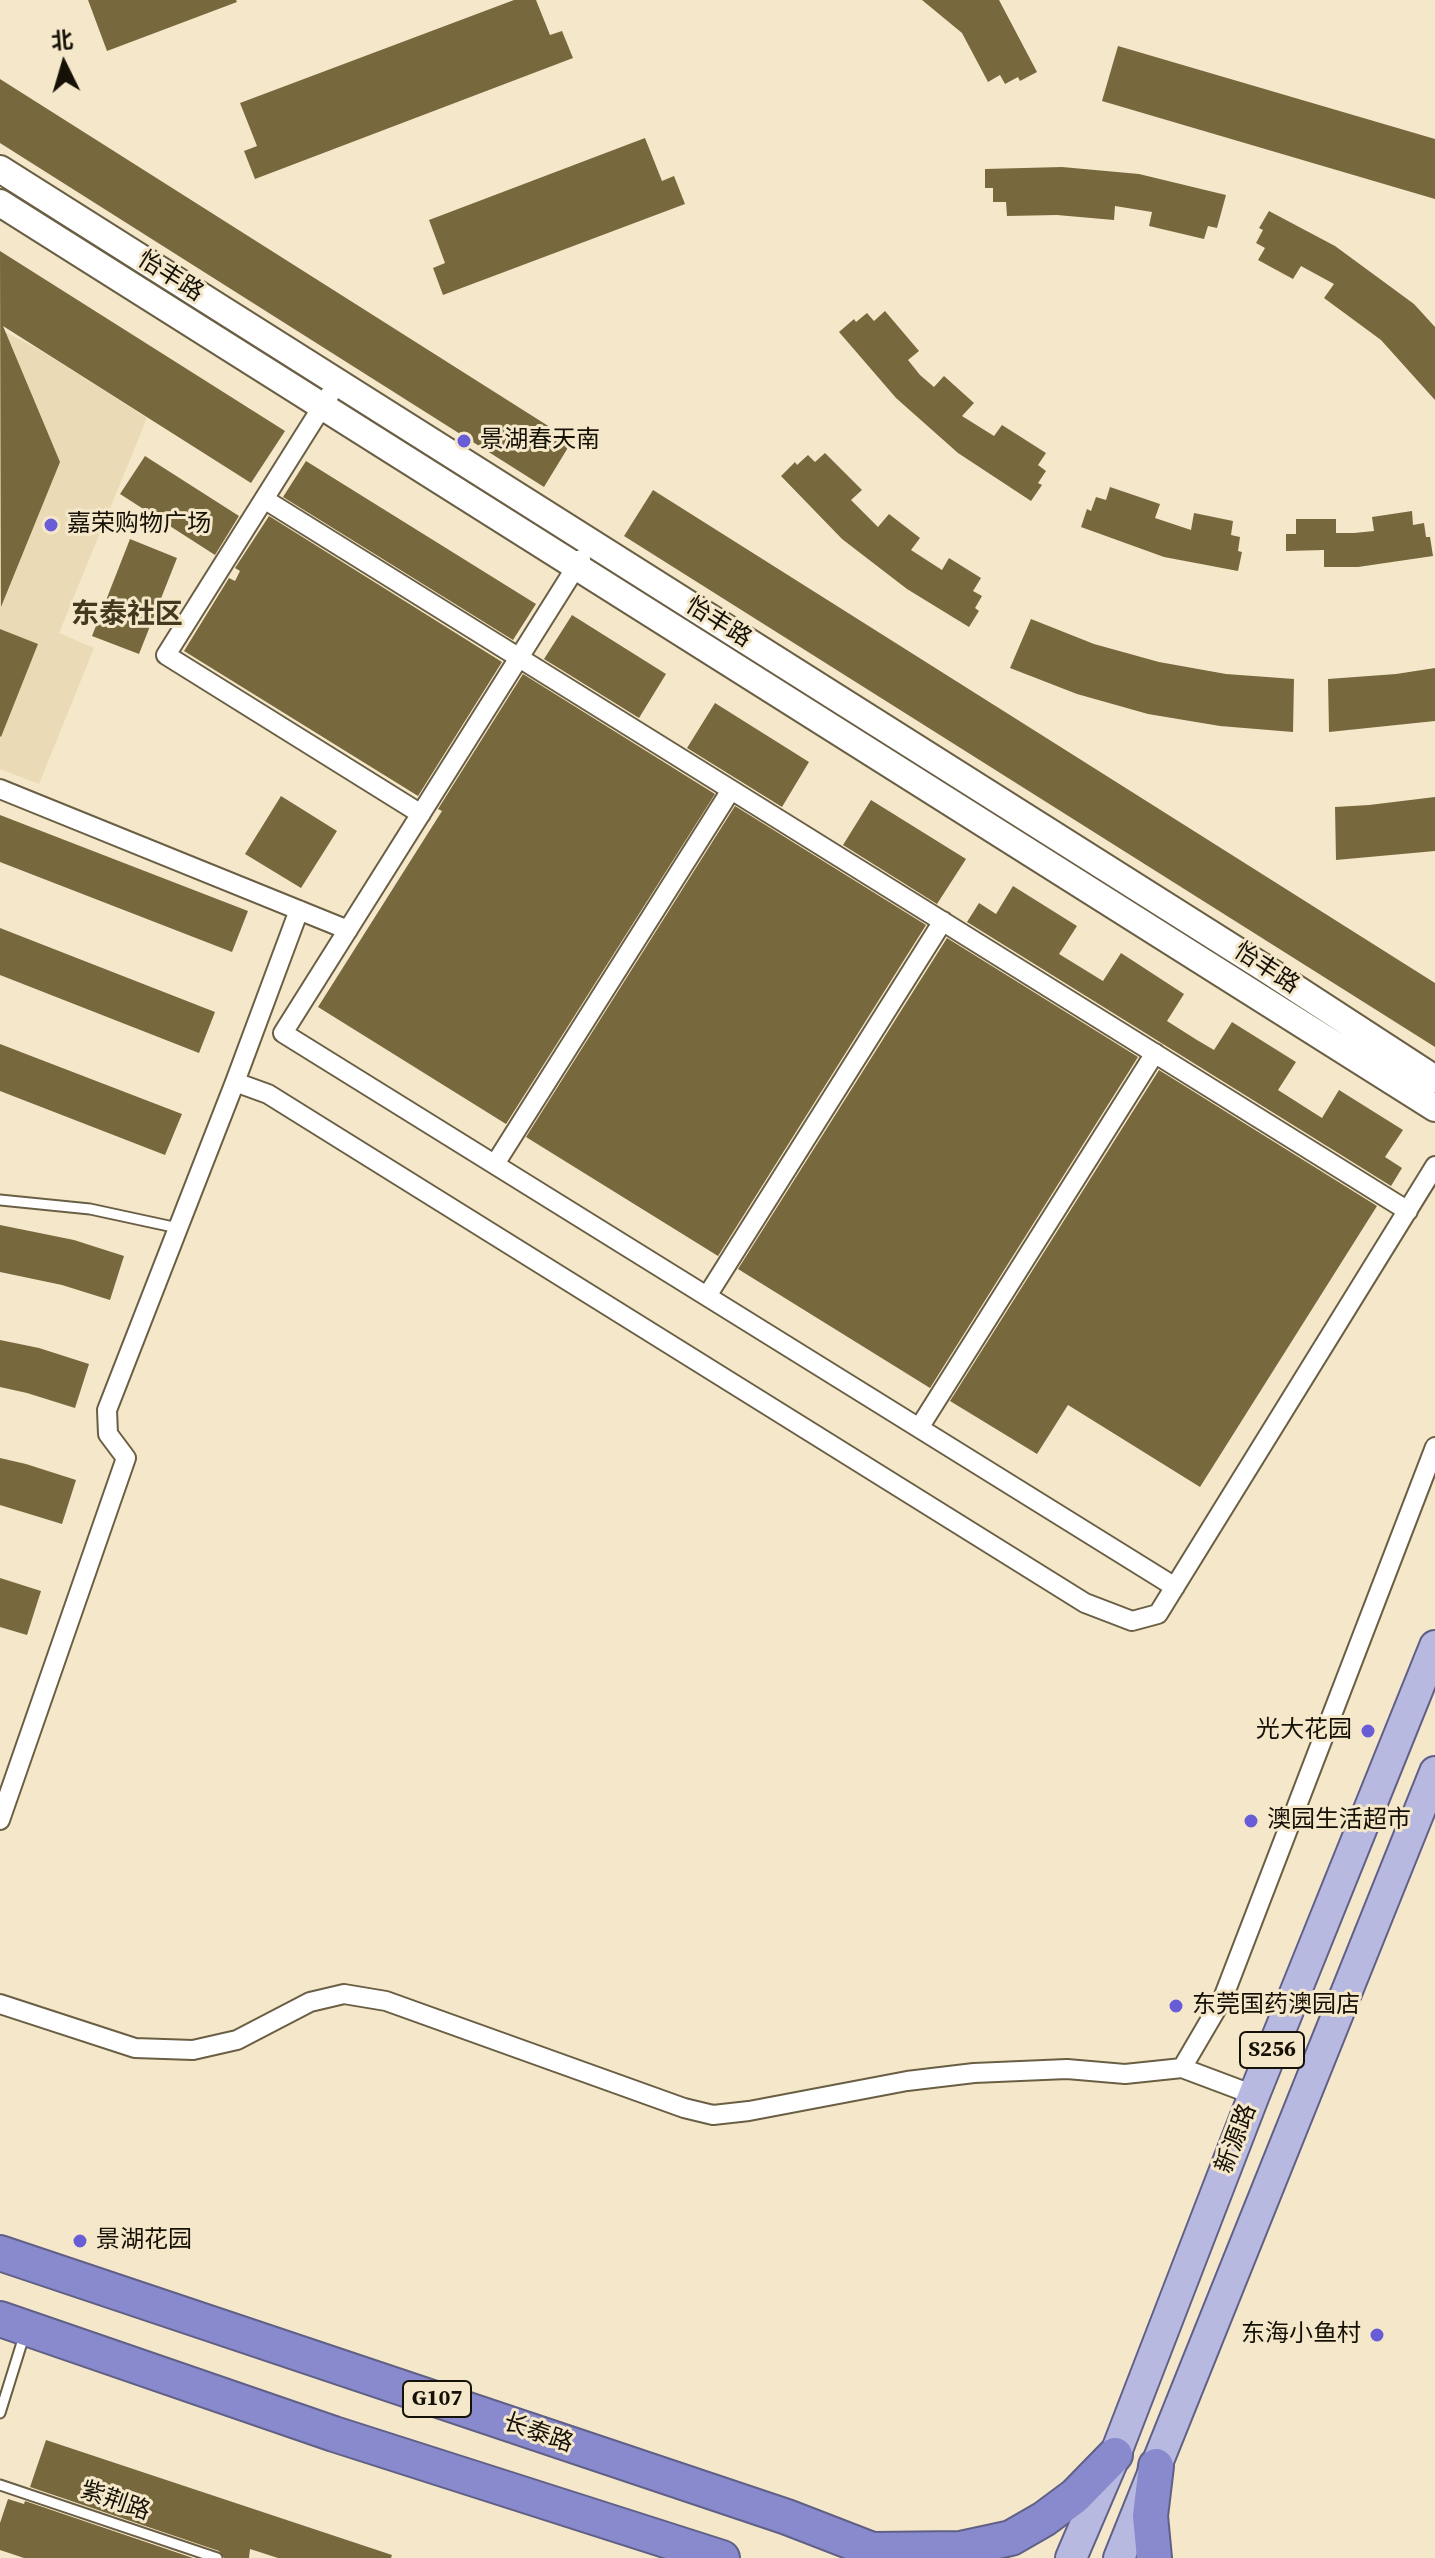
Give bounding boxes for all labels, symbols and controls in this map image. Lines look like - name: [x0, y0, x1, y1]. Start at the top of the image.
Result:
- north arrow: [24, 24, 104, 104]
- text: 北: [50, 24, 74, 56]
- street label: 怡丰路: [132, 246, 208, 308]
- place label: 景湖春天南: [480, 427, 600, 455]
- marker: 景湖春天南: [455, 432, 473, 450]
- place label: 嘉荣购物广场: [67, 511, 211, 539]
- marker: 嘉荣购物广场: [42, 516, 60, 534]
- street label: 怡丰路: [680, 592, 756, 654]
- district label: 东泰社区: [71, 599, 183, 633]
- street label: 怡丰路: [1228, 937, 1304, 1001]
- place label: 光大花园: [1256, 1717, 1352, 1745]
- marker: 光大花园: [1359, 1722, 1377, 1740]
- place label: 澳园生活超市: [1267, 1807, 1411, 1835]
- marker: 澳园生活超市: [1242, 1812, 1260, 1830]
- place label: 东莞国药澳园店: [1192, 1992, 1360, 2020]
- marker: 东莞国药澳园店: [1167, 1997, 1185, 2015]
- road number: S256: [1240, 2032, 1304, 2068]
- street label: 新源路: [1211, 2100, 1263, 2178]
- place label: 景湖花园: [96, 2227, 192, 2255]
- marker: 景湖花园: [71, 2232, 89, 2250]
- place label: 东海小鱼村: [1241, 2321, 1361, 2349]
- marker: 东海小鱼村: [1368, 2326, 1386, 2344]
- road number: G107: [403, 2381, 471, 2417]
- street label: 长泰路: [499, 2409, 577, 2459]
- street label: 紫荆路: [76, 2477, 154, 2527]

